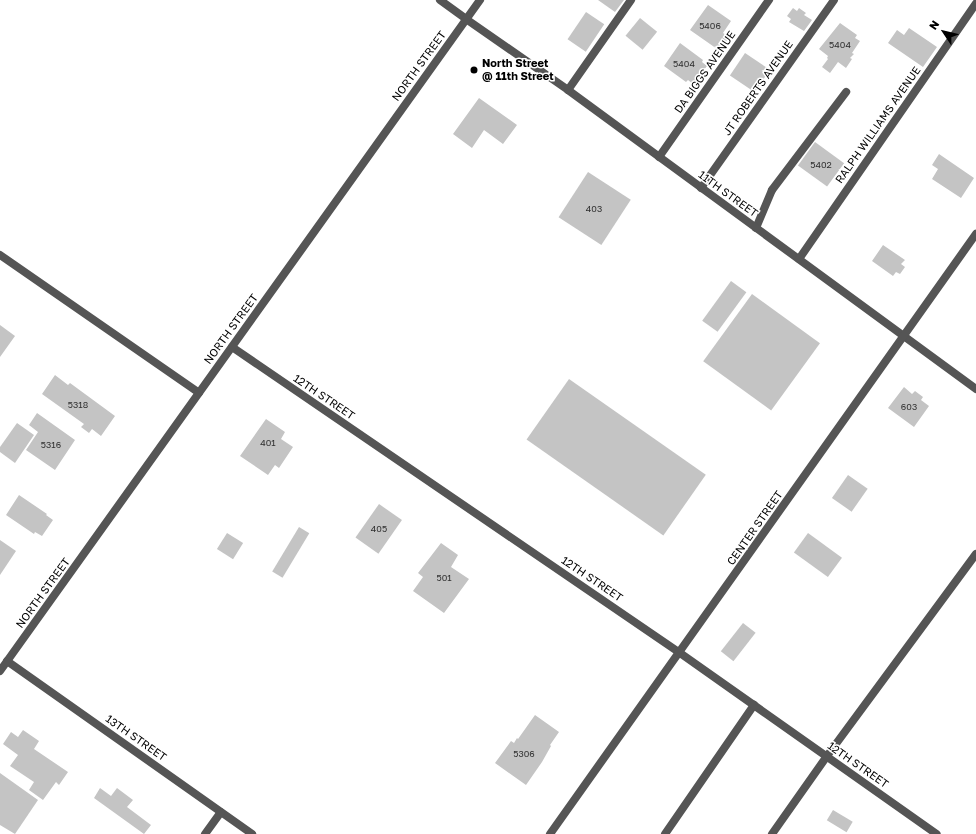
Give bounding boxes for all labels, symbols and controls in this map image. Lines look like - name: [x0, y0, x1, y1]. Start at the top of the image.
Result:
- north arrow: [924, 12, 964, 52]
- text: N: [926, 18, 941, 32]
- house number: 5406: [699, 21, 721, 31]
- street label: NORTH STREET: [389, 28, 449, 104]
- street label: DA BIGGS AVENUE: [672, 28, 738, 116]
- street label: JT ROBERTS AVENUE: [720, 38, 796, 138]
- house number: 5404: [829, 40, 851, 50]
- place label: North Street @ 11th Street: [482, 57, 554, 83]
- house number: 5404: [673, 59, 695, 69]
- street label: RALPH WILLIAMS AVENUE: [833, 64, 923, 186]
- marker: North Street @ 11th Street: [469, 65, 479, 75]
- house number: 5402: [810, 160, 832, 170]
- street label: 11TH STREET: [696, 168, 760, 220]
- house number: 403: [586, 204, 602, 214]
- street label: NORTH STREET: [201, 291, 261, 367]
- street label: 12TH STREET: [291, 372, 357, 422]
- house number: 5318: [68, 400, 88, 410]
- house number: 603: [901, 402, 917, 412]
- house number: 401: [260, 438, 276, 448]
- house number: 5316: [41, 440, 61, 450]
- street label: CENTER STREET: [724, 488, 786, 568]
- house number: 405: [371, 524, 387, 534]
- street label: 12TH STREET: [559, 554, 625, 604]
- street label: NORTH STREET: [13, 555, 73, 631]
- house number: 501: [436, 573, 452, 583]
- street label: 13TH STREET: [103, 712, 169, 764]
- street label: 12TH STREET: [825, 739, 891, 791]
- house number: 5306: [513, 749, 535, 759]

